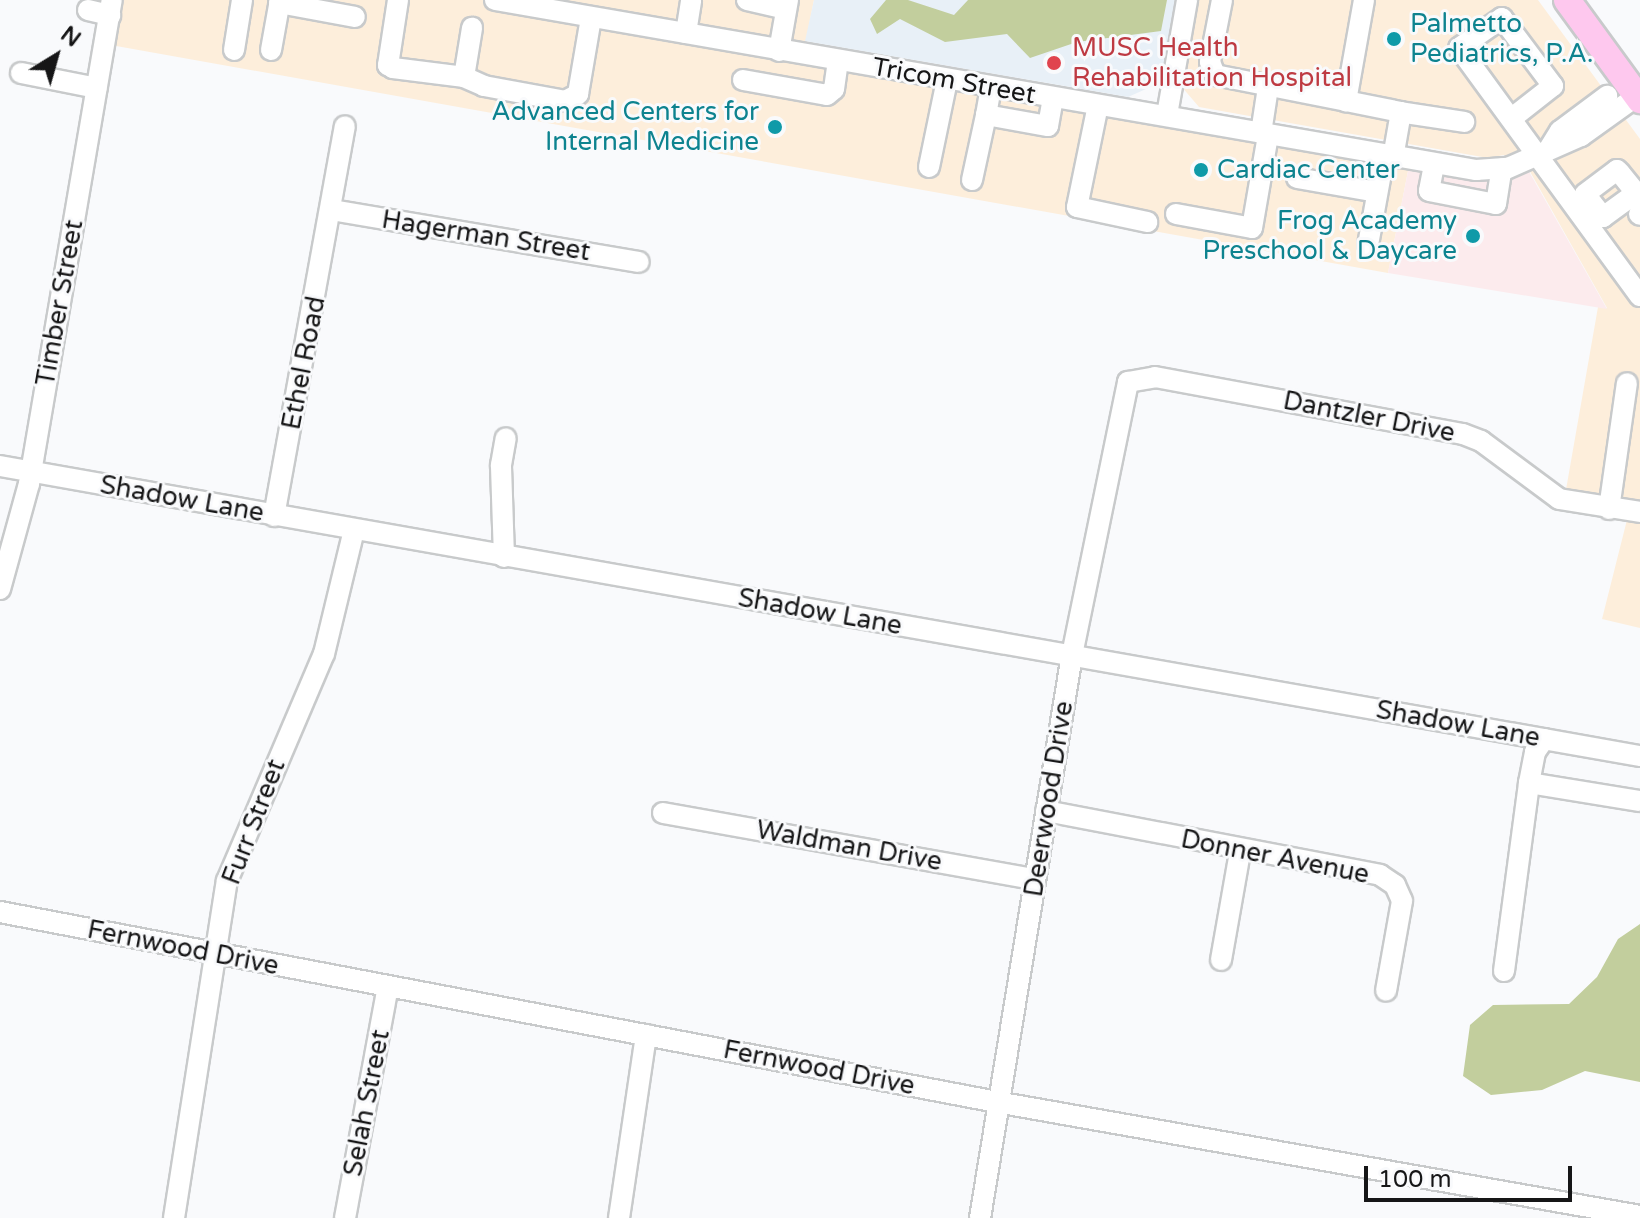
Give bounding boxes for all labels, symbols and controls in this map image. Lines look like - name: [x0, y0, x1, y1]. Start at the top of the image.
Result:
- place label: Palmetto Pediatrics, P.A.: [1410, 8, 1594, 70]
- north arrow: [16, 16, 96, 96]
- text: N: [56, 21, 85, 53]
- marker: Palmetto Pediatrics, P.A.: [1385, 30, 1403, 48]
- place label: MUSC Health Rehabilitation Hospital: [1072, 32, 1352, 94]
- street label: Tricom Street: [870, 51, 1038, 111]
- marker: MUSC Health Rehabilitation Hospital: [1043, 52, 1065, 74]
- place label: Advanced Centers for Internal Medicine: [491, 96, 759, 158]
- marker: Advanced Centers for Internal Medicine: [766, 118, 784, 136]
- place label: Cardiac Center: [1217, 154, 1400, 186]
- marker: Cardiac Center: [1192, 161, 1210, 179]
- street label: Hagerman Street: [380, 204, 592, 268]
- place label: Frog Academy Preschool & Daycare: [1202, 205, 1457, 266]
- street label: Timber Street: [30, 218, 90, 388]
- marker: Frog Academy Preschool & Daycare: [1464, 227, 1482, 245]
- street label: Ethel Road: [276, 294, 332, 432]
- street label: Dantzler Drive: [1281, 385, 1457, 449]
- street label: Shadow Lane: [98, 469, 266, 529]
- street label: Shadow Lane: [736, 582, 904, 642]
- street label: Shadow Lane: [1374, 694, 1542, 754]
- street label: Deerwood Drive: [1018, 699, 1080, 899]
- street label: Furr Street: [216, 755, 292, 889]
- street label: Waldman Drive: [754, 814, 944, 878]
- street label: Donner Avenue: [1178, 823, 1372, 891]
- street label: Fernwood Drive: [85, 914, 281, 982]
- street label: Selah Street: [337, 1027, 397, 1179]
- street label: Fernwood Drive: [721, 1034, 917, 1102]
- scale bar: [1368, 1150, 1576, 1200]
- text: 100 m: [1378, 1165, 1452, 1194]

